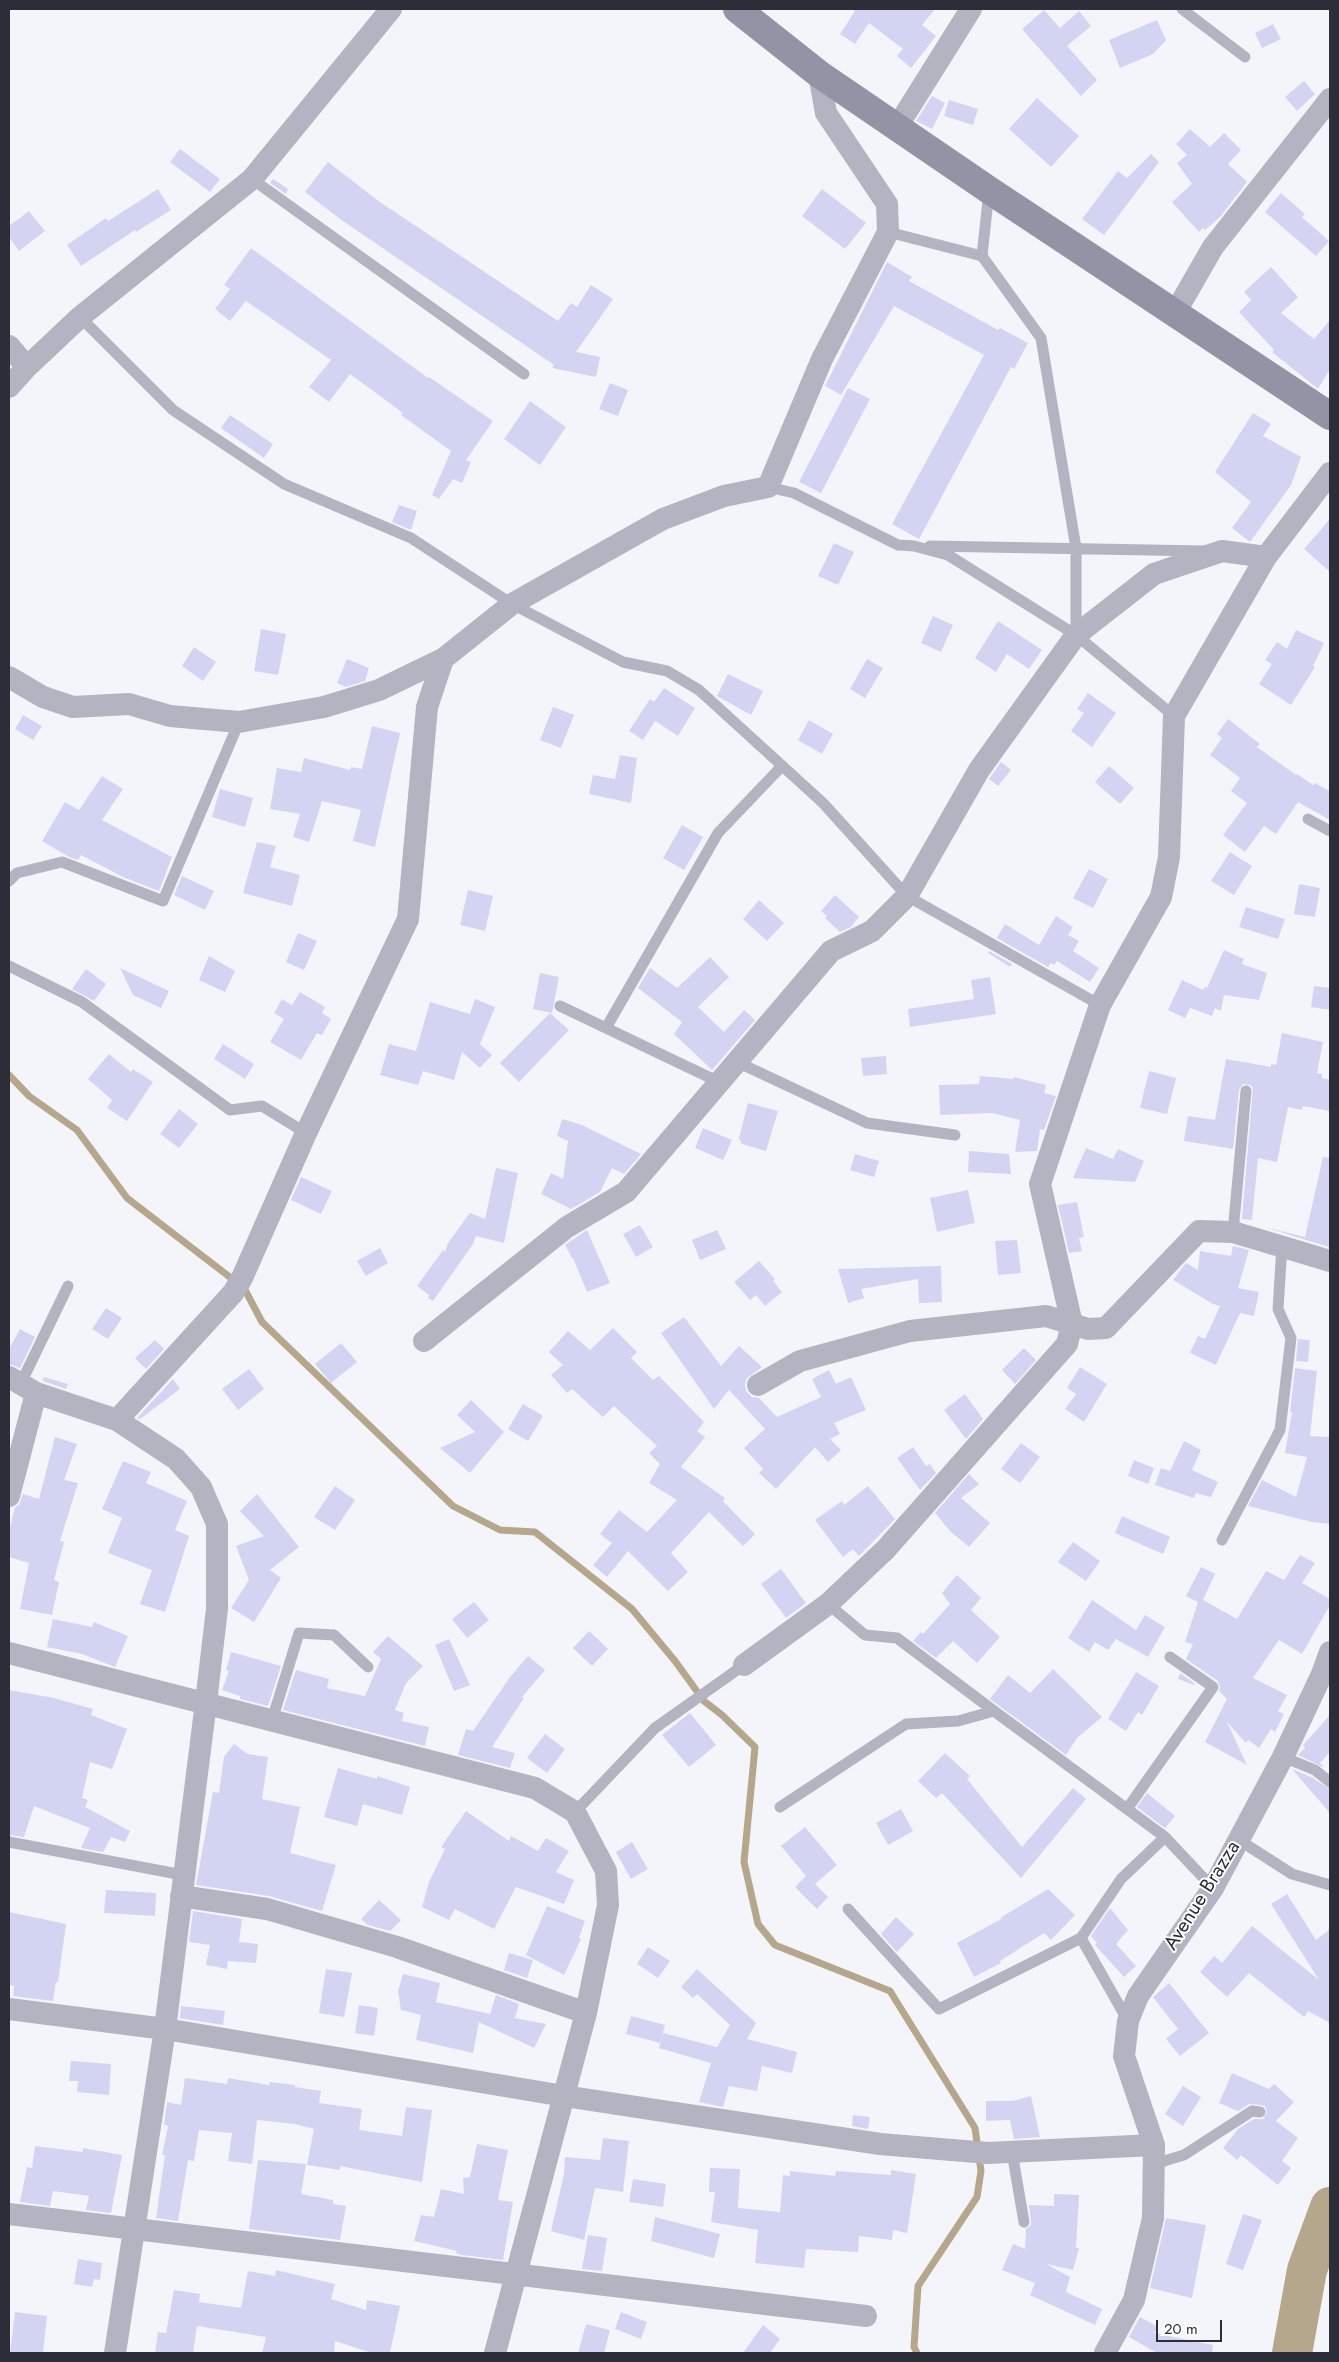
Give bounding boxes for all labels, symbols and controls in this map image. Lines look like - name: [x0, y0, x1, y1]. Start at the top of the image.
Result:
- street label: Avenue Brazza: [1160, 1837, 1246, 1955]
- scale bar: [1159, 2310, 1225, 2342]
- text: 20 m: [1164, 2318, 1198, 2340]

